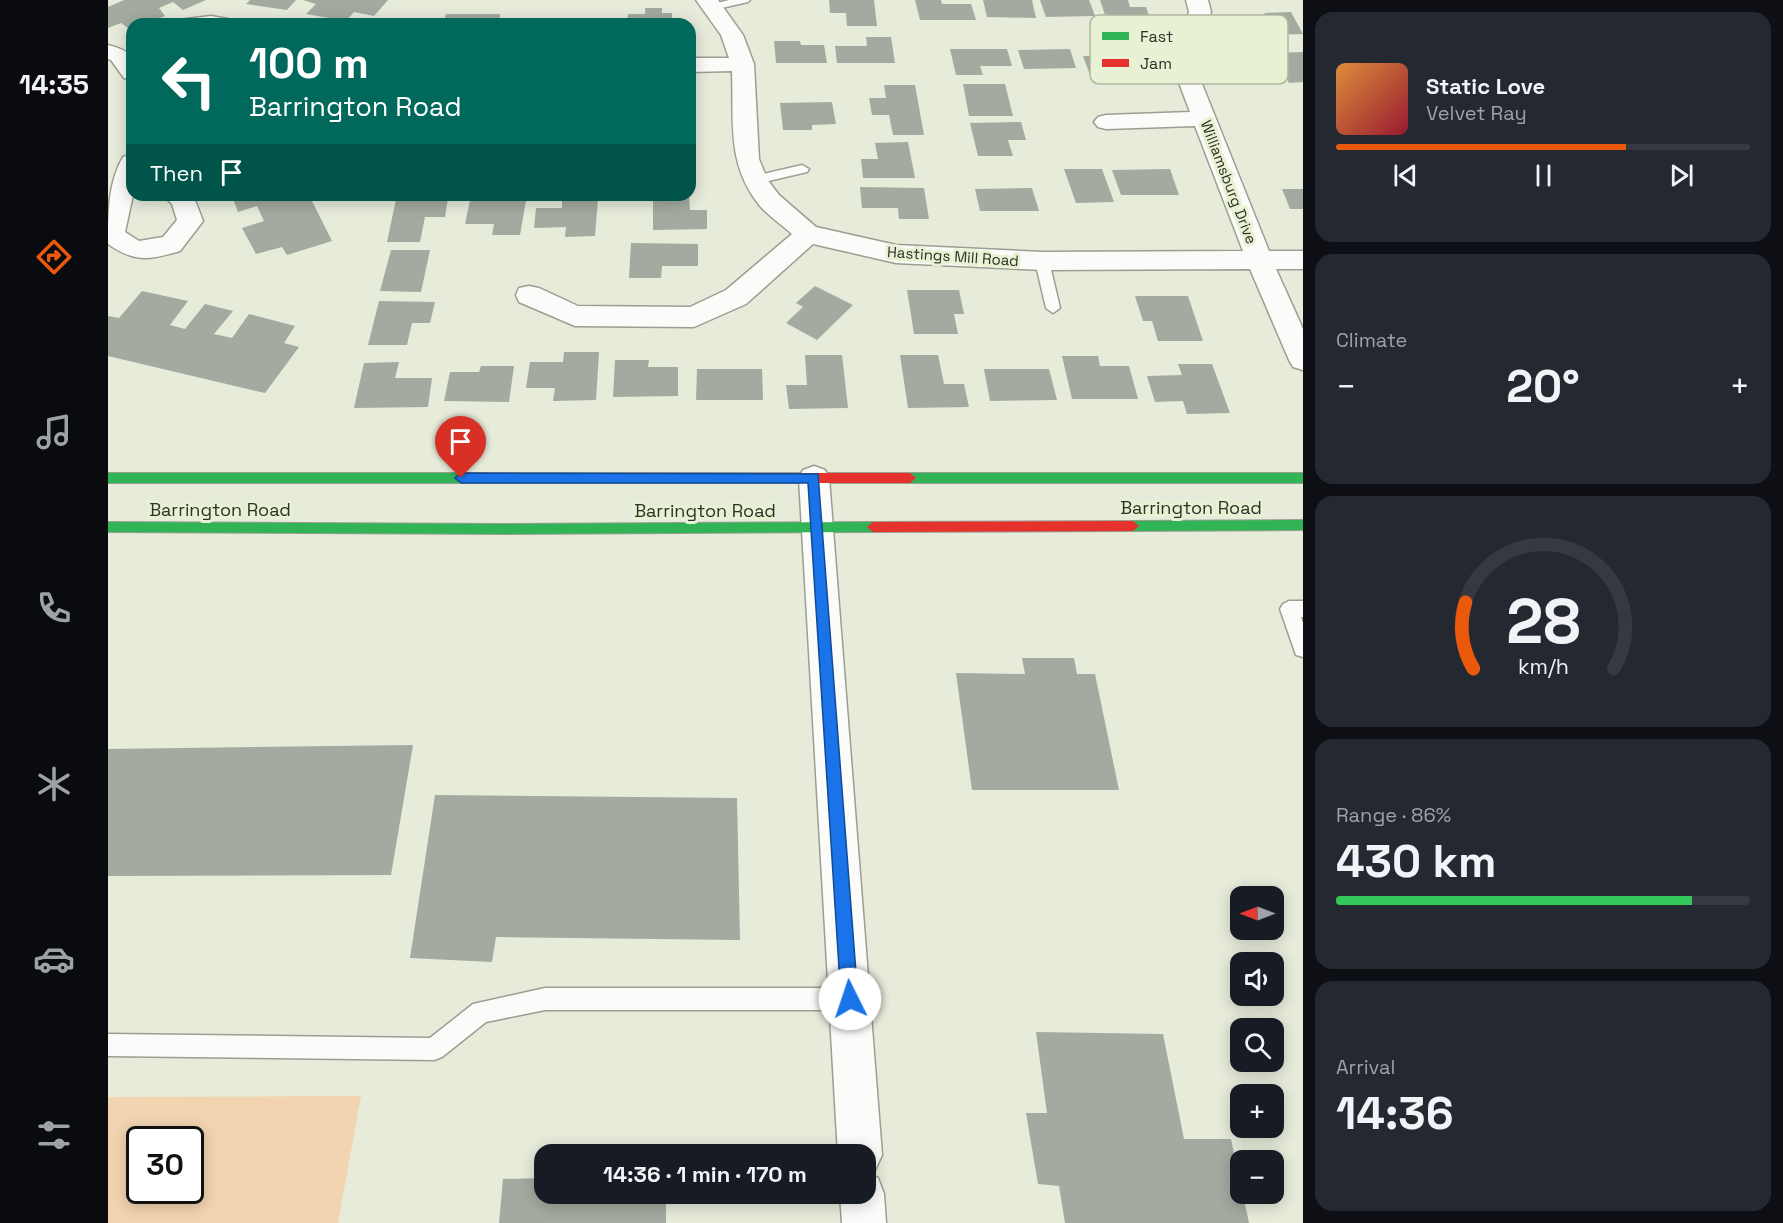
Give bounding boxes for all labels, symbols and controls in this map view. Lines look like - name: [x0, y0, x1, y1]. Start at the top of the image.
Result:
- legend: [1090, 15, 1288, 84]
- text: Fast: [1140, 26, 1173, 47]
- text: 100 m: [249, 37, 369, 90]
- icon: left: [150, 42, 228, 120]
- text: Jam: [1140, 53, 1172, 74]
- text: 14:35: [19, 67, 89, 102]
- text: Static Love: [1426, 72, 1545, 100]
- text: Barrington Road: [249, 89, 462, 124]
- text: Velvet Ray: [1426, 100, 1527, 126]
- street label: Williamsburg Drive: [1197, 117, 1261, 247]
- icon: arrive: [215, 156, 248, 189]
- text: Then: [150, 159, 203, 187]
- icon: previous: [1389, 159, 1422, 192]
- icon: pause: [1527, 159, 1560, 192]
- icon: next: [1665, 159, 1698, 192]
- icon: directions: [33, 236, 75, 278]
- street label: Hastings Mill Road: [887, 242, 1019, 270]
- text: Climate: [1336, 327, 1407, 353]
- text: 20°: [1506, 358, 1580, 415]
- text: −: [1336, 366, 1356, 408]
- text: +: [1730, 366, 1750, 408]
- icon: music: [33, 411, 75, 453]
- pin: [435, 416, 486, 478]
- icon: arrive: [444, 425, 477, 458]
- street label: Barrington Road: [1120, 496, 1262, 519]
- street label: Barrington Road: [149, 498, 291, 521]
- street label: Barrington Road: [634, 499, 776, 522]
- text: 28: [1506, 582, 1580, 661]
- icon: phone: [33, 587, 75, 629]
- text: km/h: [1517, 653, 1569, 680]
- icon: climate: [33, 763, 75, 805]
- text: Range · 86%: [1336, 802, 1451, 828]
- text: 430 km: [1336, 833, 1496, 890]
- north arrow: [1230, 886, 1284, 940]
- map controls: [1230, 886, 1284, 1204]
- icon: car: [33, 938, 75, 980]
- button: sound: [1230, 952, 1284, 1006]
- position arrow: [818, 967, 882, 1031]
- button: search: [1230, 1018, 1284, 1072]
- text: Arrival: [1336, 1054, 1395, 1080]
- button: +: [1230, 1084, 1284, 1138]
- text: 14:36: [1336, 1085, 1454, 1142]
- icon: filters: [33, 1114, 75, 1156]
- speed limit sign: 30: [126, 1126, 204, 1204]
- button: −: [1230, 1150, 1284, 1204]
- text: 14:36 · 1 min · 170 m: [603, 1160, 807, 1188]

